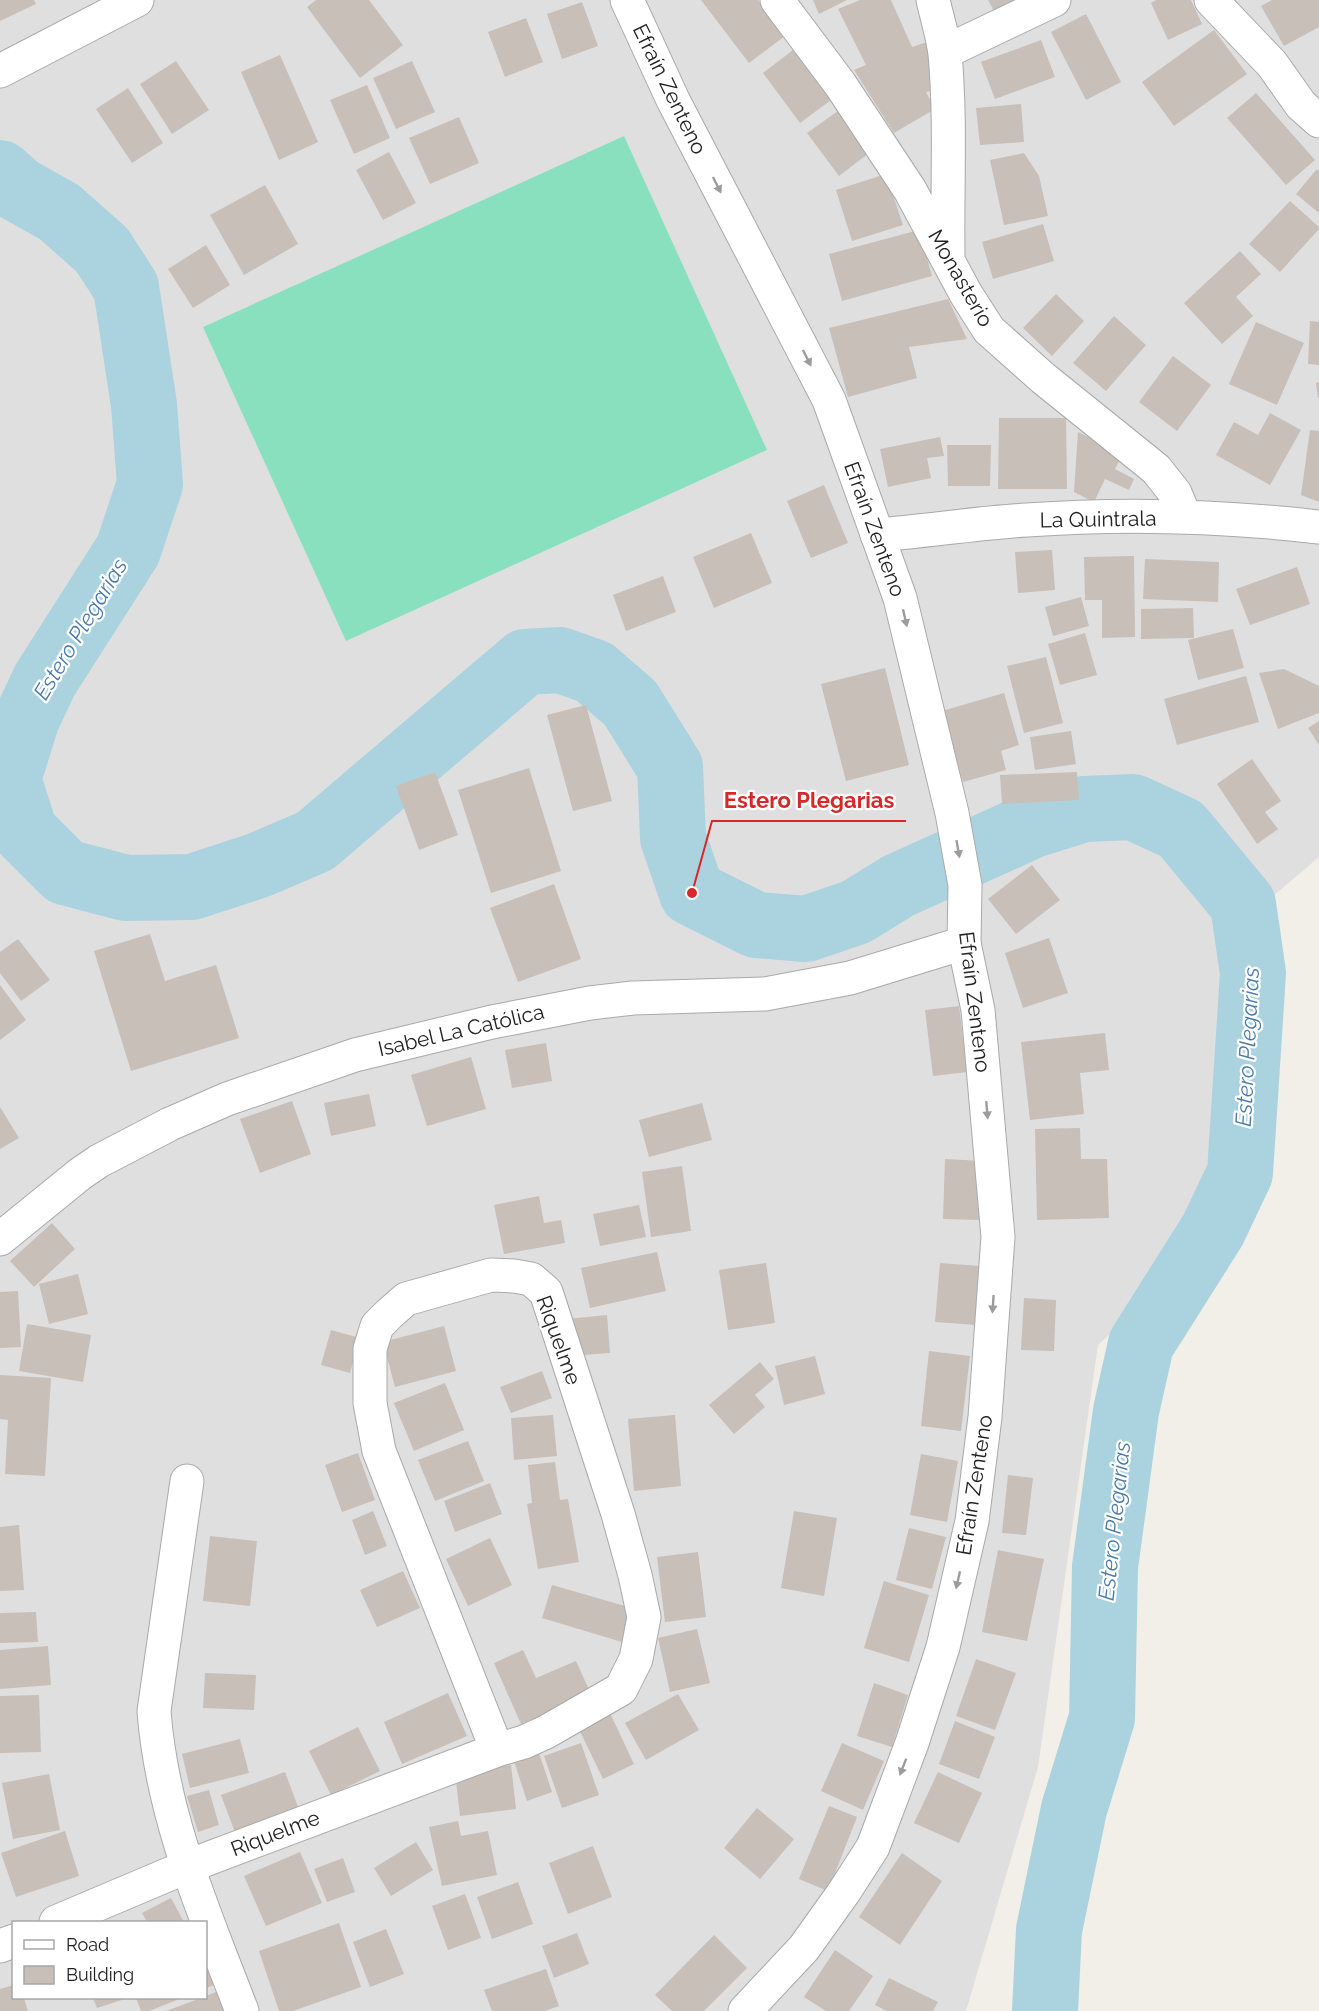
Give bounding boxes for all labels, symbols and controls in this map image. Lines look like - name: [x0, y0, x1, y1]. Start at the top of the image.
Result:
- street label: Efraín Zenteno: [628, 20, 712, 158]
- one-way arrow: [712, 176, 722, 193]
- street label: Monasterio: [923, 225, 999, 331]
- one-way arrow: [801, 349, 811, 367]
- street label: Efraín Zenteno: [839, 458, 911, 600]
- street label: La Quintrala: [1039, 505, 1157, 533]
- water label: Estero Plegarias: [28, 554, 132, 704]
- one-way arrow: [901, 609, 911, 628]
- callout: Estero Plegarias: [712, 781, 906, 821]
- text: Estero Plegarias: [724, 787, 894, 813]
- one-way arrow: [954, 840, 963, 859]
- street label: Efraín Zenteno: [954, 930, 996, 1074]
- water label: Estero Plegarias: [1230, 967, 1264, 1127]
- street label: Isabel La Católica: [375, 999, 547, 1061]
- one-way arrow: [982, 1100, 992, 1119]
- street label: Riquelme: [531, 1292, 587, 1388]
- one-way arrow: [988, 1294, 998, 1313]
- street label: Efraín Zenteno: [951, 1413, 997, 1557]
- water label: Estero Plegarias: [1093, 1440, 1135, 1602]
- one-way arrow: [953, 1571, 963, 1589]
- one-way arrow: [898, 1758, 907, 1776]
- street label: Riquelme: [227, 1805, 323, 1861]
- legend: [12, 1921, 207, 1999]
- text: Road: [66, 1934, 109, 1955]
- text: Building: [66, 1964, 134, 1985]

